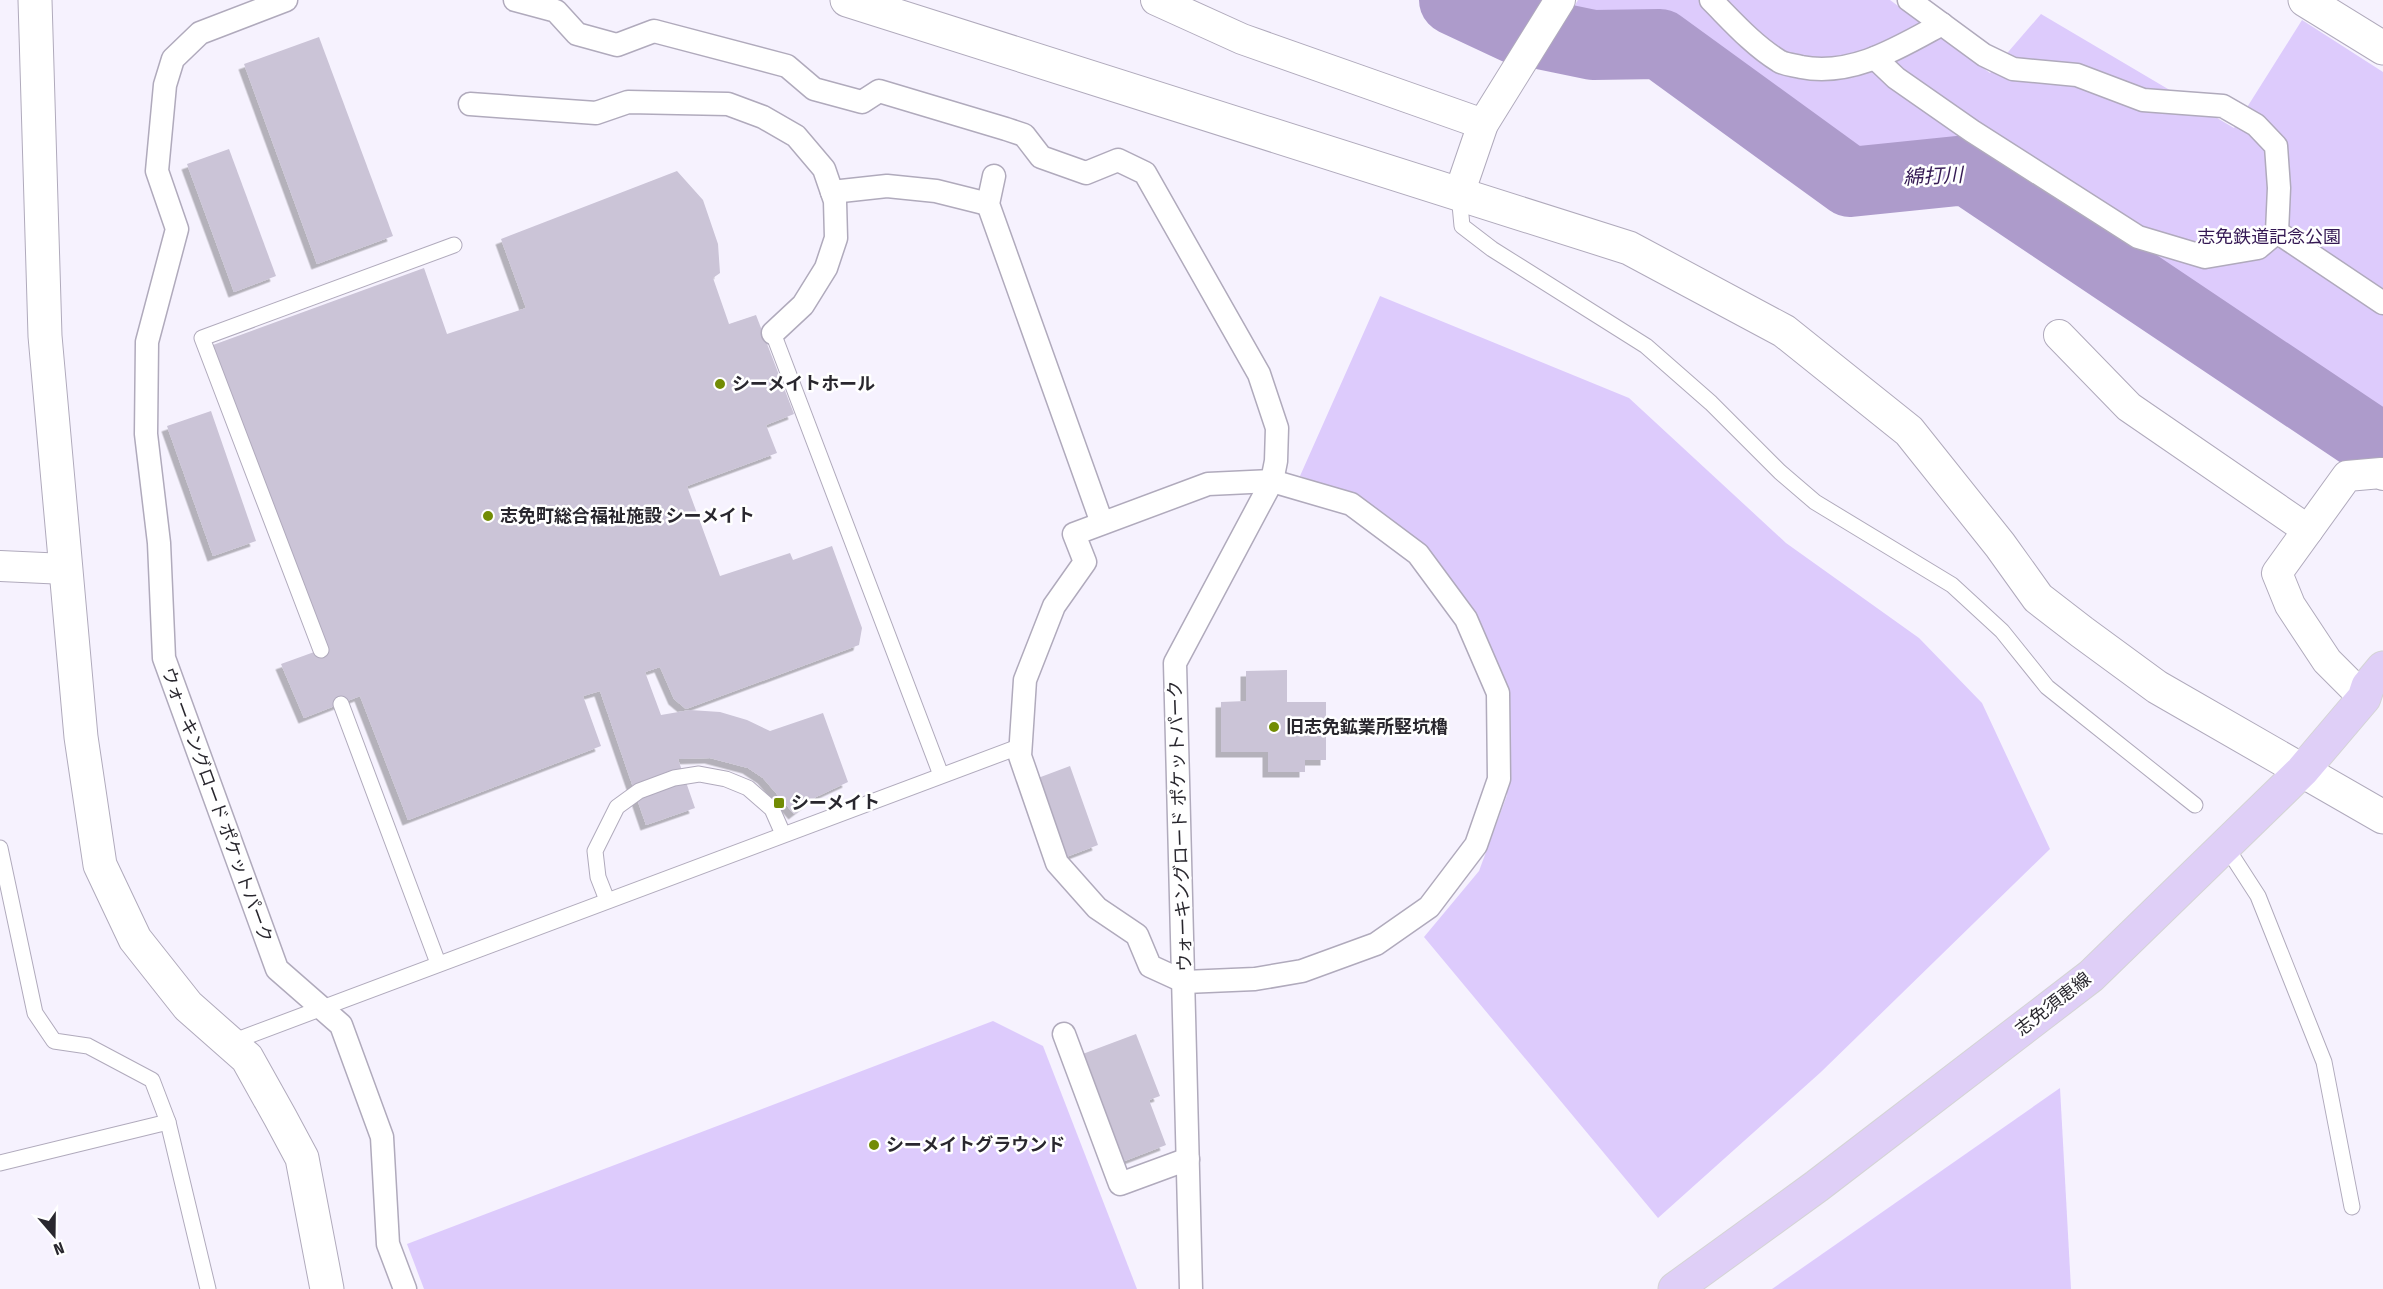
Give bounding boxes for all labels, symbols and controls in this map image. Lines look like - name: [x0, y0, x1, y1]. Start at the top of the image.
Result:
- water label: 綿打川: [1902, 162, 1966, 190]
- park label: 志免鉄道記念公園: [2197, 226, 2341, 248]
- place label: シーメイトホール: [732, 373, 875, 395]
- marker: シーメイトホール: [713, 377, 727, 391]
- place label: 志免町総合福祉施設 シーメイト: [500, 505, 755, 527]
- marker: 志免町総合福祉施設 シーメイト: [481, 509, 495, 523]
- street label: ウォーキングロード ポケットパーク: [157, 664, 277, 946]
- street label: ウォーキングロード ポケットパーク: [1164, 680, 1196, 972]
- place label: 旧志免鉱業所竪坑櫓: [1286, 716, 1448, 738]
- marker: 旧志免鉱業所竪坑櫓: [1267, 720, 1281, 734]
- place label: シーメイト: [791, 792, 880, 814]
- marker: シーメイト: [772, 796, 786, 810]
- street label: 志免須恵線: [2011, 968, 2095, 1040]
- place label: シーメイトグラウンド: [886, 1134, 1065, 1156]
- marker: シーメイトグラウンド: [867, 1138, 881, 1152]
- north arrow: [24, 1205, 84, 1265]
- text: N: [51, 1238, 67, 1259]

